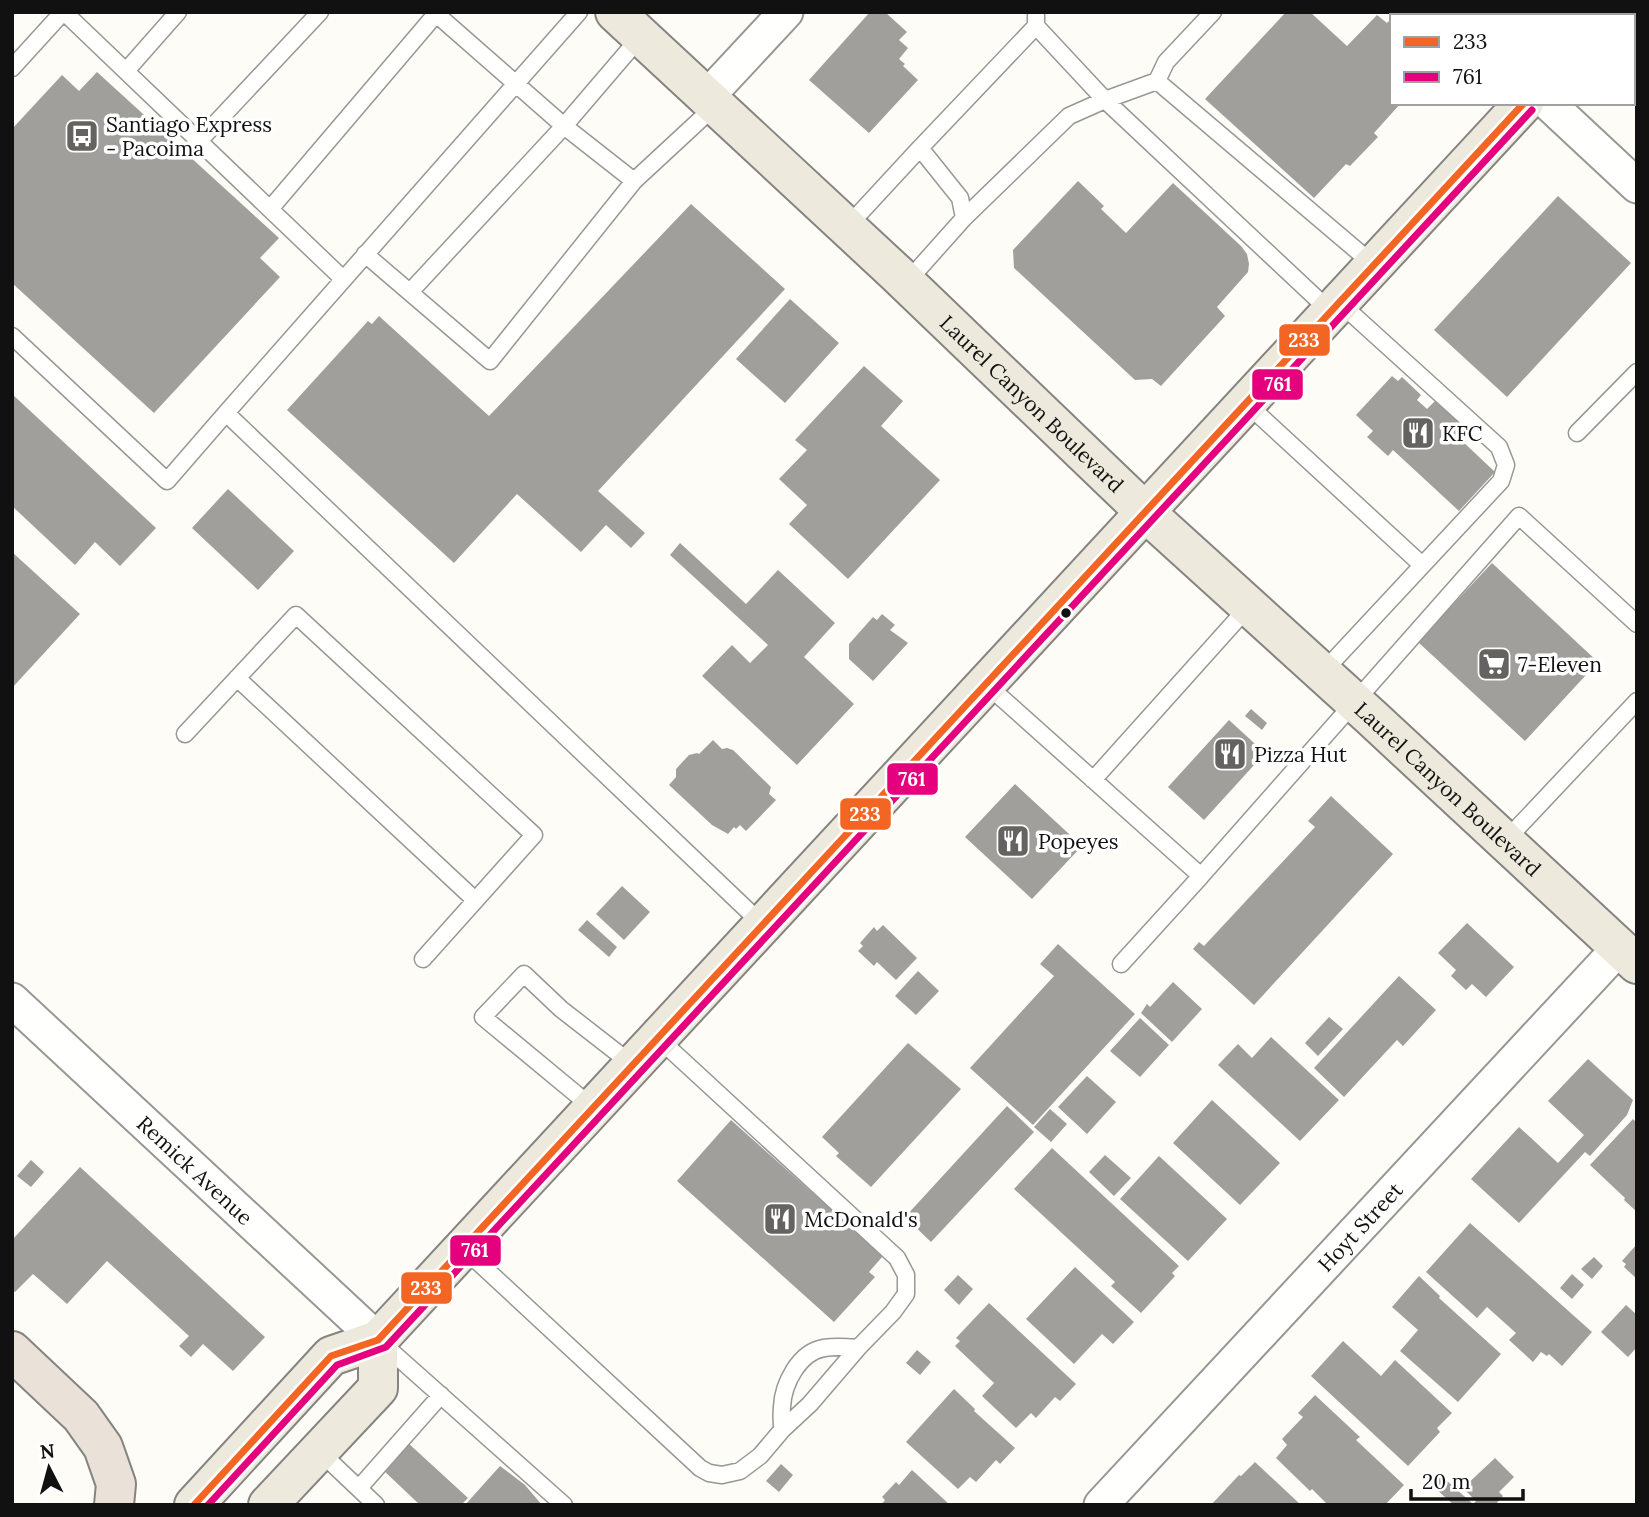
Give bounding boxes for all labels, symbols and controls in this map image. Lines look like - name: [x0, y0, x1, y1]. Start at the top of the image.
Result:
- legend: [1390, 14, 1635, 105]
- text: 233: [1453, 28, 1487, 55]
- text: 761: [1453, 63, 1482, 90]
- place label: Santiago Express - Pacoima: [106, 111, 272, 162]
- bus stop icon: Santiago Express - Pacoima: [63, 117, 101, 155]
- street label: Laurel Canyon Boulevard: [934, 309, 1130, 498]
- line badge: 233: [1278, 323, 1331, 357]
- text: 233: [1288, 328, 1320, 352]
- line badge: 761: [1251, 368, 1304, 401]
- text: 761: [1264, 372, 1292, 396]
- restaurant icon: KFC: [1399, 414, 1437, 452]
- place label: KFC: [1442, 420, 1483, 447]
- unlabelled marker: [1059, 606, 1073, 620]
- supermarket icon: 7-Eleven: [1475, 645, 1513, 683]
- place label: 7-Eleven: [1518, 651, 1602, 678]
- street label: Laurel Canyon Boulevard: [1349, 695, 1547, 882]
- restaurant icon: Pizza Hut: [1211, 735, 1249, 773]
- place label: Pizza Hut: [1254, 741, 1348, 768]
- line badge: 761: [886, 762, 939, 796]
- text: 761: [898, 767, 926, 791]
- line badge: 233: [839, 797, 892, 831]
- text: 233: [849, 802, 881, 826]
- restaurant icon: Popeyes: [994, 822, 1032, 860]
- place label: Popeyes: [1038, 828, 1119, 855]
- street label: Remick Avenue: [132, 1110, 259, 1231]
- street label: Hoyt Street: [1312, 1176, 1409, 1277]
- restaurant icon: McDonald's: [761, 1200, 799, 1238]
- place label: McDonald's: [804, 1206, 918, 1233]
- line badge: 761: [449, 1234, 502, 1267]
- text: 761: [461, 1238, 489, 1262]
- line badge: 233: [400, 1271, 453, 1305]
- text: 233: [410, 1276, 442, 1300]
- north arrow: [14, 1433, 84, 1503]
- text: N: [39, 1438, 56, 1464]
- scale bar: [1411, 1458, 1523, 1502]
- text: 20 m: [1422, 1468, 1471, 1495]

